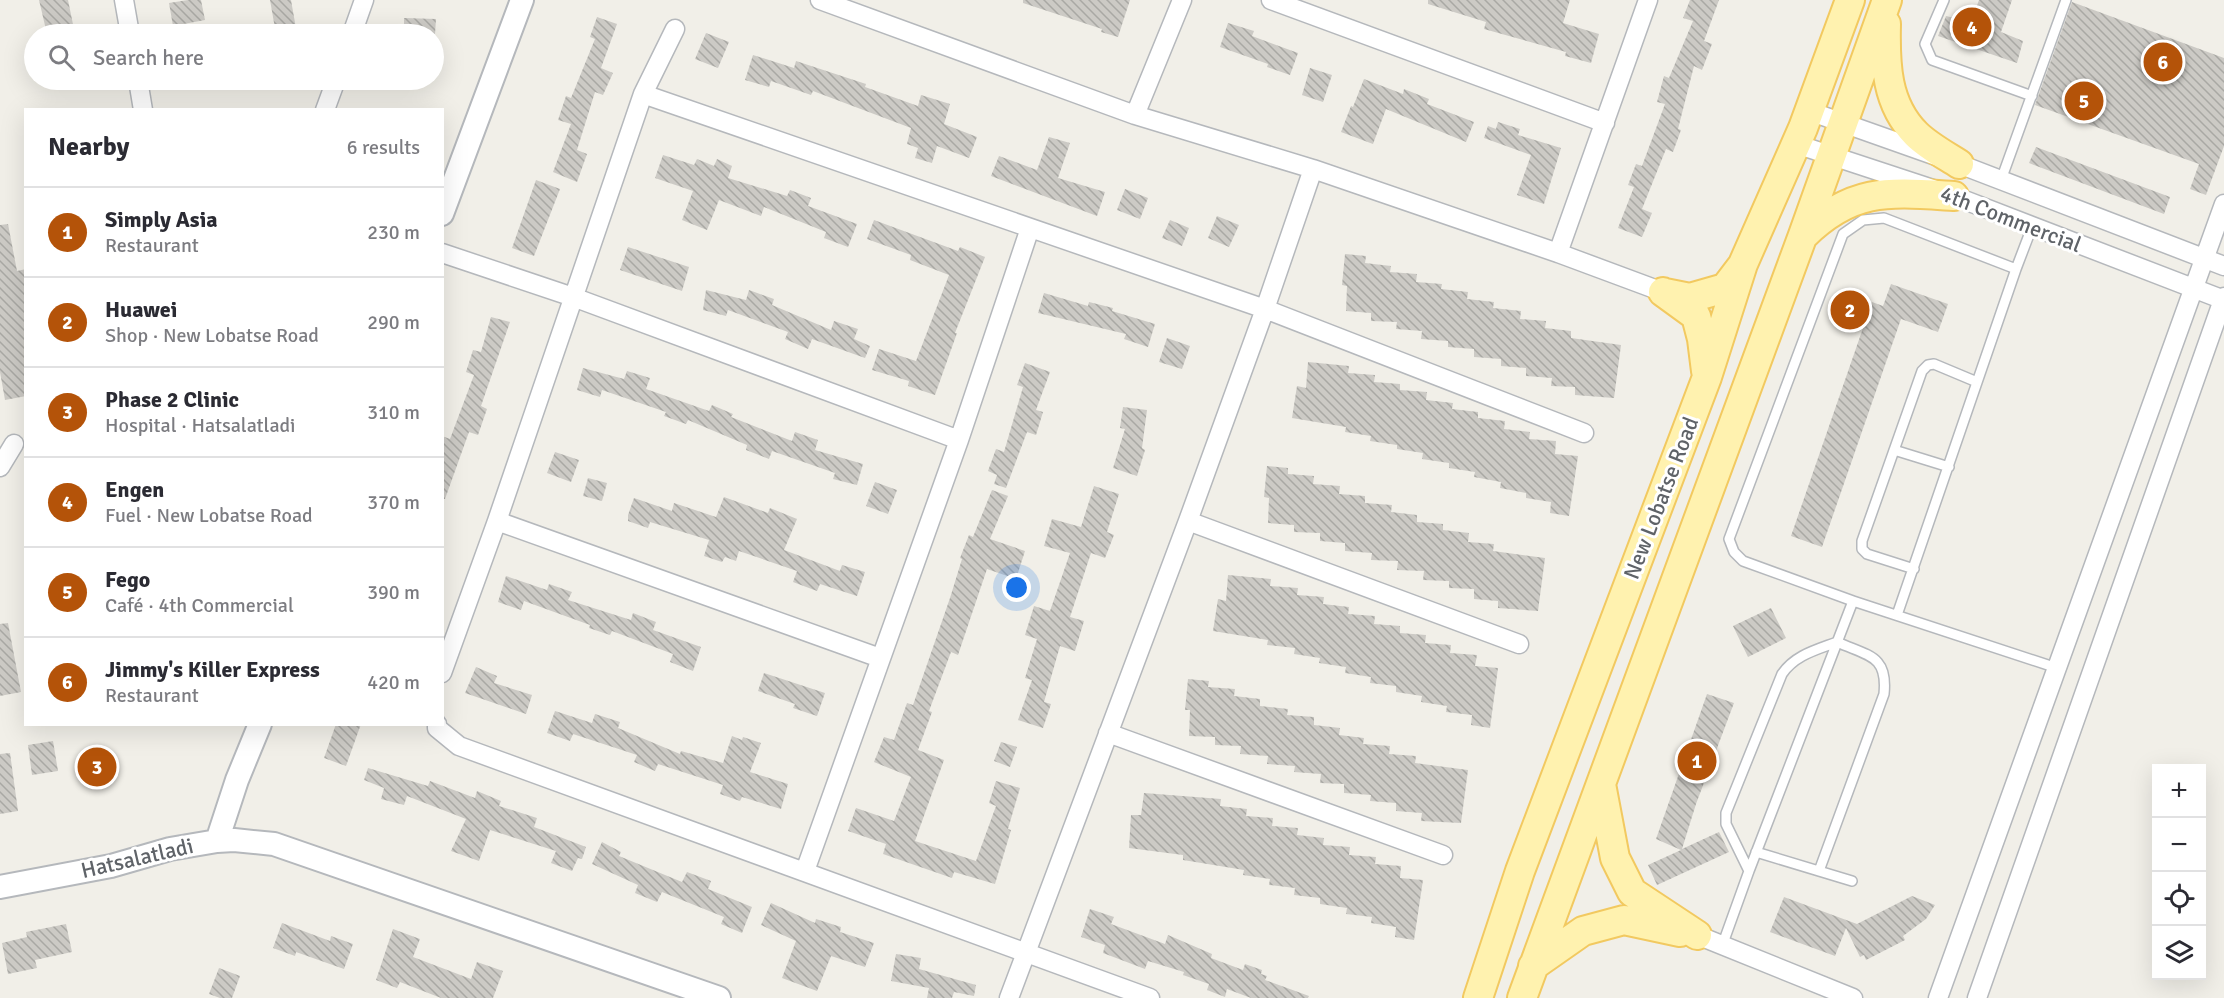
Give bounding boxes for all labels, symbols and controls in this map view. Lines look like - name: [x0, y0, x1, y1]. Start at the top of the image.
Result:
- pin: 4: [1952, 4, 1992, 50]
- search box: [24, 24, 444, 90]
- pin: 6: [2144, 40, 2182, 84]
- icon: search: [45, 41, 78, 74]
- text: Search here: [93, 44, 204, 71]
- pin: 5: [2064, 78, 2104, 124]
- text: Nearby: [48, 131, 129, 163]
- text: 6 results: [347, 135, 420, 160]
- street label: 4th Commercial: [1937, 180, 2085, 258]
- text: Simply Asia: [105, 206, 218, 233]
- text: 1: [62, 220, 73, 245]
- text: 230 m: [367, 220, 420, 245]
- text: Restaurant: [105, 233, 199, 258]
- pin: 2: [1830, 288, 1870, 332]
- text: Huawei: [105, 296, 177, 323]
- text: 2: [62, 310, 73, 335]
- text: 290 m: [367, 310, 420, 335]
- text: Shop · New Lobatse Road: [105, 323, 319, 348]
- text: Phase 2 Clinic: [105, 386, 239, 413]
- text: 3: [62, 400, 73, 425]
- text: 310 m: [367, 400, 420, 425]
- text: Hospital · Hatsalatladi: [105, 413, 296, 438]
- street label: New Lobatse Road: [1618, 413, 1704, 583]
- text: Engen: [105, 476, 164, 503]
- text: 4: [62, 490, 73, 515]
- text: 370 m: [367, 490, 420, 515]
- text: Fuel · New Lobatse Road: [105, 503, 313, 528]
- text: Fego: [105, 566, 150, 593]
- your location: [1002, 573, 1031, 602]
- text: 5: [62, 580, 73, 605]
- text: 390 m: [367, 580, 420, 605]
- text: Café · 4th Commercial: [105, 593, 294, 618]
- text: Jimmy's Killer Express: [105, 656, 320, 683]
- text: 6: [62, 670, 73, 695]
- text: 420 m: [367, 670, 420, 695]
- text: Restaurant: [105, 683, 199, 708]
- pin: 1: [1678, 738, 1716, 783]
- pin: 3: [78, 744, 116, 789]
- map controls: [2152, 764, 2206, 980]
- button: +: [2152, 764, 2206, 818]
- button: −: [2152, 818, 2206, 872]
- street label: Hatsalatladi: [78, 832, 196, 884]
- button: locate: [2152, 872, 2206, 926]
- button: layers: [2152, 926, 2206, 980]

